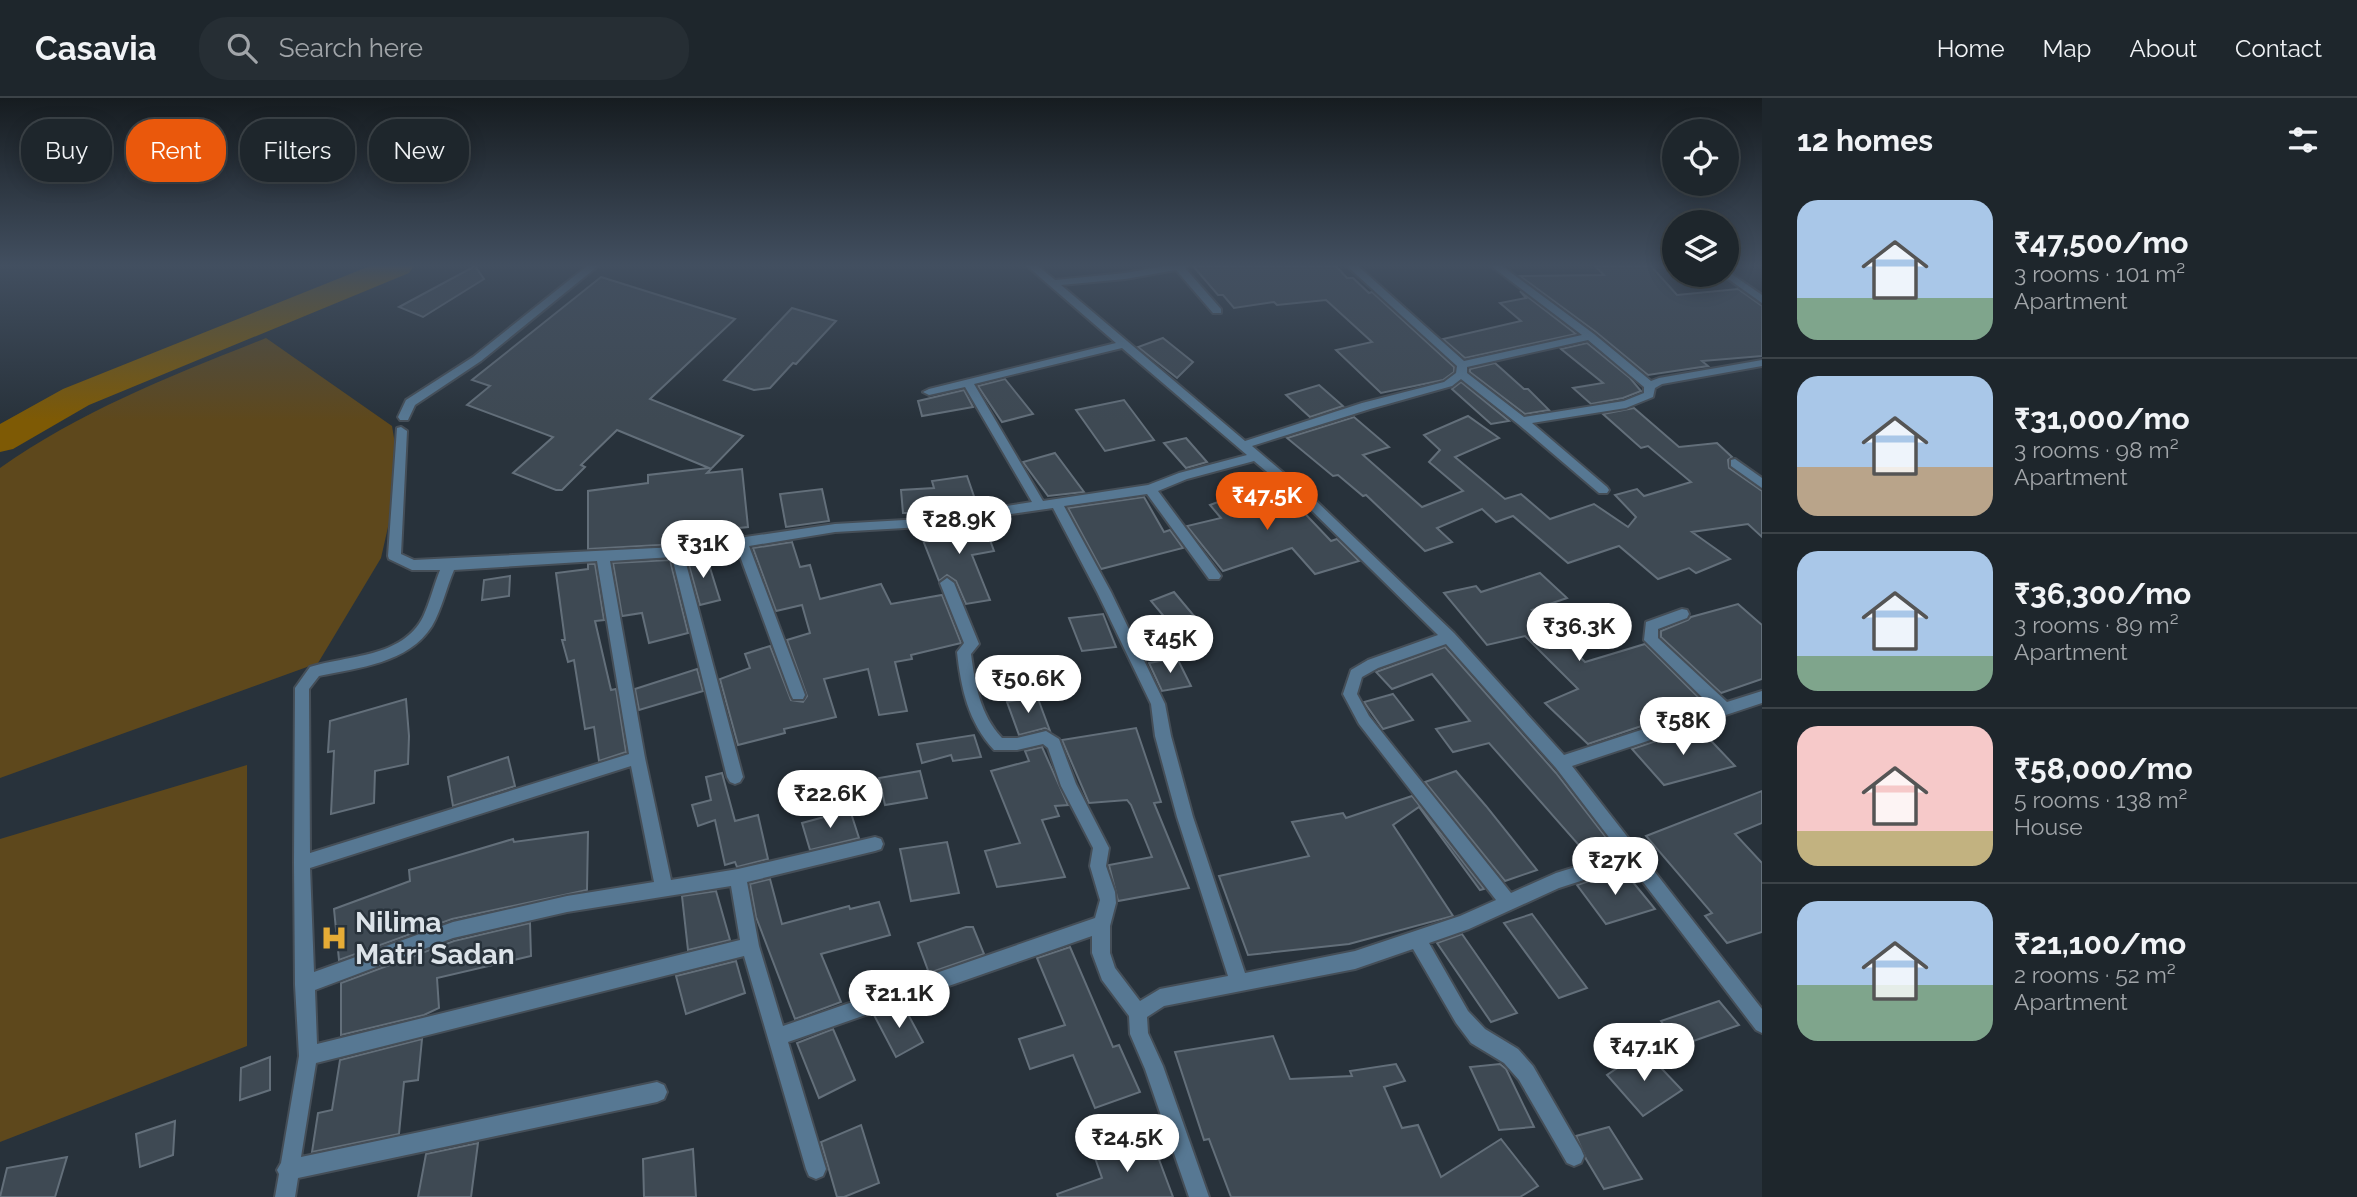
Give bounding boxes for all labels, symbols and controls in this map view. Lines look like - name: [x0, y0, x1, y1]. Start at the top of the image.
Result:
- search box: [199, 17, 689, 80]
- text: Casavia: [35, 29, 157, 68]
- icon: search: [223, 29, 261, 67]
- text: Search here: [279, 33, 423, 63]
- text: Home: [1937, 34, 2005, 63]
- text: Map: [2043, 34, 2091, 63]
- text: About: [2129, 34, 2197, 63]
- text: Contact: [2235, 34, 2322, 63]
- chip: Buy: [21, 119, 112, 182]
- chip: Rent: [126, 119, 226, 182]
- chip: Filters: [240, 119, 355, 182]
- chip: New: [369, 119, 469, 182]
- map controls: [1662, 119, 1739, 287]
- button: locate: [1662, 119, 1739, 196]
- icon: filters: [2284, 121, 2322, 159]
- text: 12 homes: [1797, 123, 1933, 158]
- button: layers: [1662, 210, 1739, 287]
- text: ₹47,500/mo: [2014, 225, 2189, 260]
- icon: home: [1853, 228, 1937, 312]
- text: 3 rooms · 101 m²: [2014, 260, 2185, 287]
- text: Apartment: [2014, 287, 2128, 314]
- text: ₹31,000/mo: [2014, 401, 2190, 436]
- icon: home: [1853, 404, 1937, 488]
- text: 3 rooms · 98 m²: [2014, 436, 2179, 463]
- text: Apartment: [2014, 463, 2128, 490]
- pin: ₹47.5K: [1210, 472, 1324, 532]
- text: ₹47.5K: [1232, 481, 1302, 508]
- pin: ₹28.9K: [902, 496, 1016, 556]
- text: ₹28.9K: [922, 505, 996, 532]
- pin: ₹31K: [662, 520, 744, 580]
- text: ₹31K: [677, 529, 729, 556]
- text: ₹36,300/mo: [2014, 576, 2191, 611]
- icon: home: [1853, 579, 1937, 663]
- pin: ₹36.3K: [1522, 603, 1636, 663]
- text: 3 rooms · 89 m²: [2014, 611, 2179, 638]
- text: ₹36.3K: [1543, 612, 1615, 639]
- pin: ₹45K: [1129, 616, 1211, 675]
- text: ₹45K: [1143, 624, 1197, 651]
- text: Apartment: [2014, 638, 2128, 665]
- pin: ₹50.6K: [971, 656, 1085, 715]
- text: ₹50.6K: [991, 664, 1065, 691]
- pin: ₹58K: [1642, 698, 1724, 757]
- text: ₹58K: [1656, 706, 1710, 733]
- text: ₹58,000/mo: [2014, 751, 2193, 786]
- icon: home: [1853, 754, 1937, 838]
- pin: ₹22.6K: [773, 770, 887, 830]
- text: ₹22.6K: [794, 779, 866, 806]
- text: 5 rooms · 138 m²: [2014, 786, 2188, 813]
- text: House: [2014, 813, 2083, 840]
- pin: ₹27K: [1574, 838, 1656, 897]
- text: ₹27K: [1588, 846, 1642, 873]
- place label: Nilima Matri Sadan: [355, 906, 515, 971]
- hospital icon: Nilima Matri Sadan: [319, 923, 349, 953]
- text: ₹21,100/mo: [2014, 926, 2186, 961]
- icon: home: [1853, 929, 1937, 1013]
- text: 2 rooms · 52 m²: [2014, 961, 2176, 988]
- pin: ₹21.1K: [842, 970, 956, 1030]
- text: ₹21.1K: [865, 979, 933, 1006]
- text: Apartment: [2014, 988, 2128, 1015]
- pin: ₹47.1K: [1587, 1024, 1701, 1083]
- text: ₹47.1K: [1610, 1032, 1679, 1059]
- pin: ₹24.5K: [1070, 1114, 1184, 1174]
- text: ₹24.5K: [1091, 1123, 1163, 1150]

